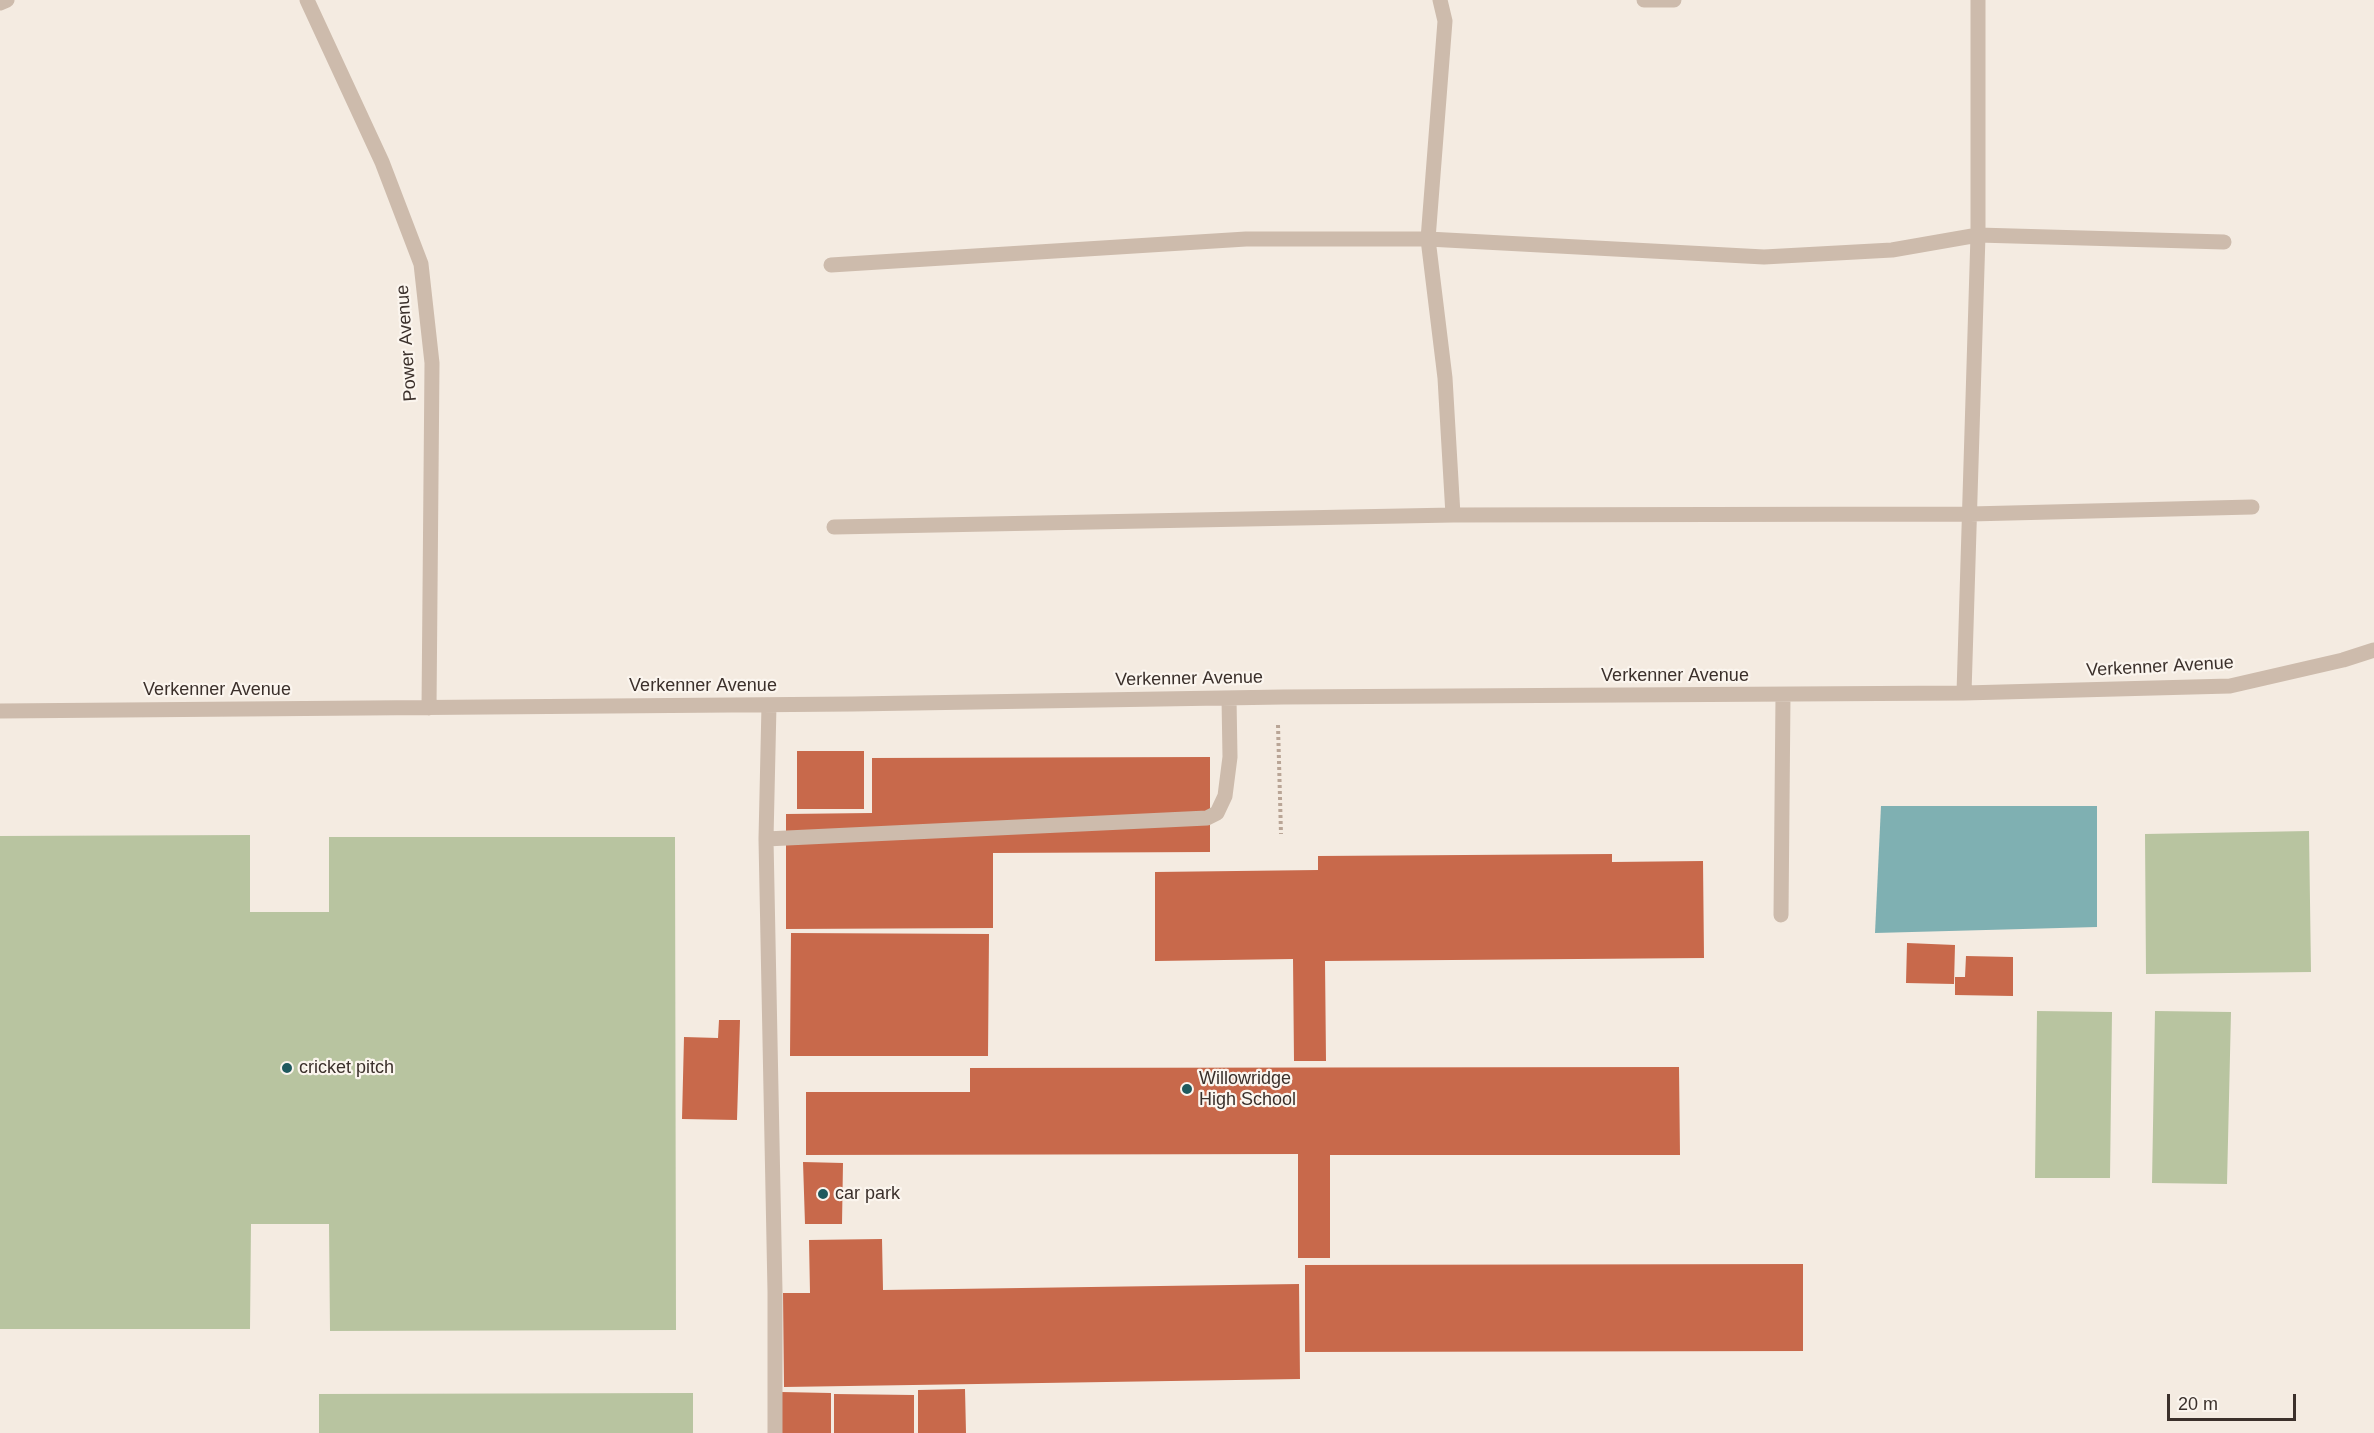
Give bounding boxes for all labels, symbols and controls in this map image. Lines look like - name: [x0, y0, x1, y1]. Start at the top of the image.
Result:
- street label: Power Avenue: [392, 284, 422, 402]
- street label: Verkenner Avenue: [2086, 652, 2234, 682]
- street label: Verkenner Avenue: [1601, 665, 1749, 687]
- street label: Verkenner Avenue: [1115, 667, 1263, 691]
- street label: Verkenner Avenue: [629, 675, 777, 697]
- street label: Verkenner Avenue: [143, 679, 291, 701]
- place label: cricket pitch: [299, 1057, 394, 1079]
- marker: cricket pitch: [280, 1061, 294, 1075]
- place label: Willowridge High School: [1199, 1068, 1296, 1110]
- marker: Willowridge High School: [1180, 1082, 1194, 1096]
- place label: car park: [835, 1183, 900, 1205]
- marker: car park: [816, 1187, 830, 1201]
- scale bar: [2170, 1382, 2299, 1420]
- text: 20 m: [2178, 1394, 2218, 1414]

